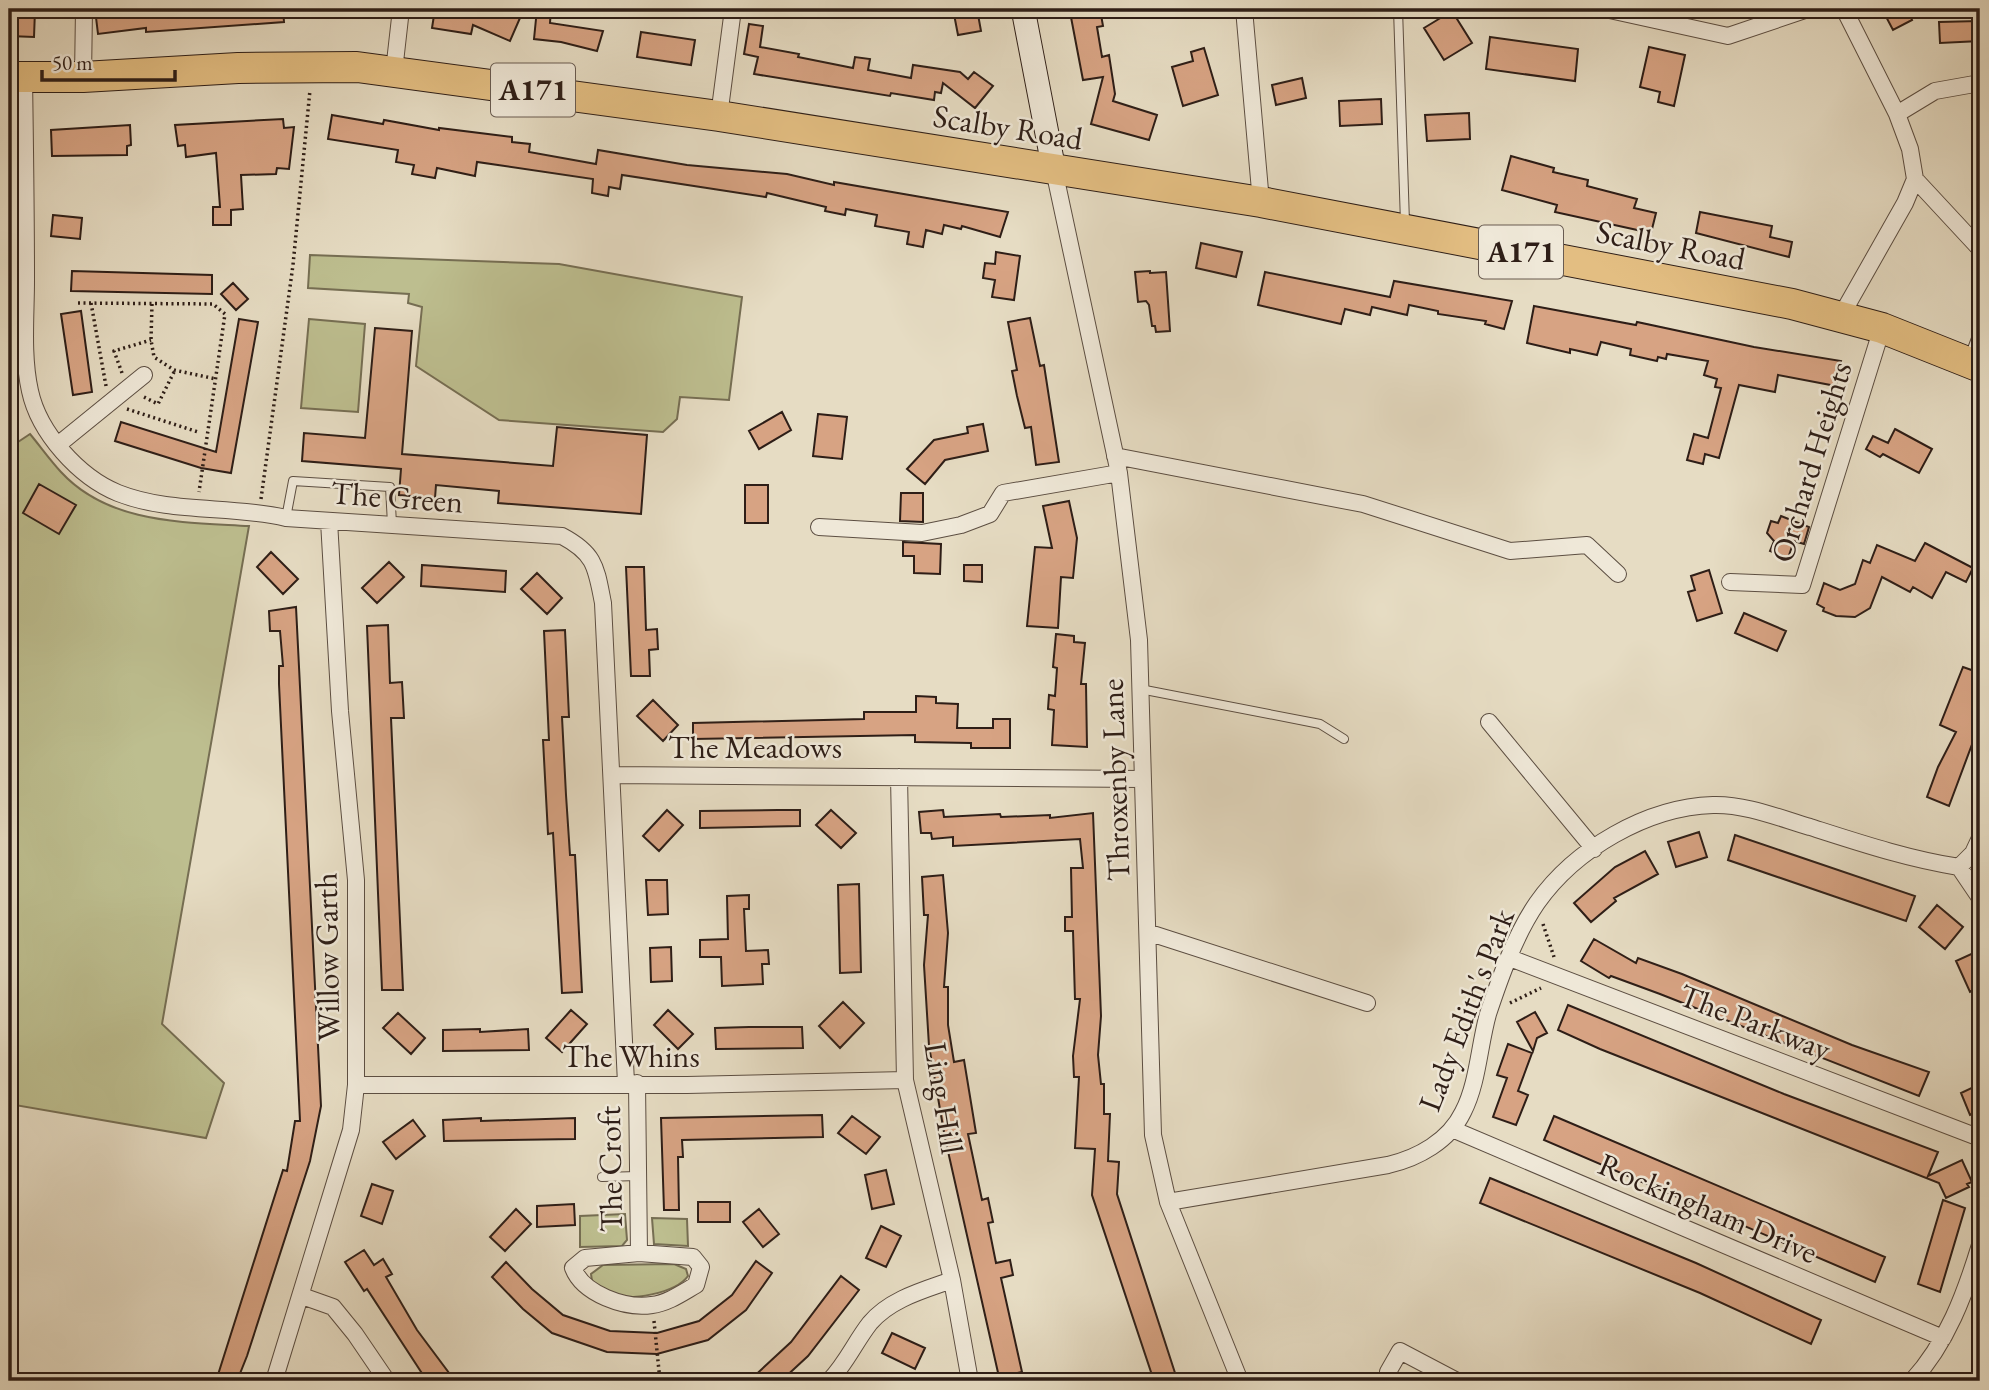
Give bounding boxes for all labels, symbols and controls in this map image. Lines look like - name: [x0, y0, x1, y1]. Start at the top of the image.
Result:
- scale bar: [42, 38, 175, 82]
- text: 50 m: [52, 49, 93, 76]
- road number: A171: [491, 64, 575, 116]
- street label: Scalby Road: [930, 94, 1087, 160]
- street label: Scalby Road: [1593, 210, 1750, 280]
- road number: A171: [1479, 226, 1563, 278]
- street label: Orchard Heights: [1761, 357, 1861, 567]
- street label: The Green: [330, 471, 465, 523]
- street label: Throxenby Lane: [1090, 678, 1140, 882]
- street label: The Meadows: [668, 726, 842, 768]
- street label: Willow Garth: [305, 872, 349, 1042]
- street label: Lady Edith's Park: [1408, 902, 1524, 1117]
- street label: The Parkway: [1673, 974, 1838, 1070]
- street label: The Whins: [562, 1035, 700, 1077]
- street label: Ling Hill: [914, 1039, 974, 1157]
- street label: The Croft: [588, 1106, 632, 1232]
- street label: Rockingham Drive: [1592, 1143, 1824, 1273]

